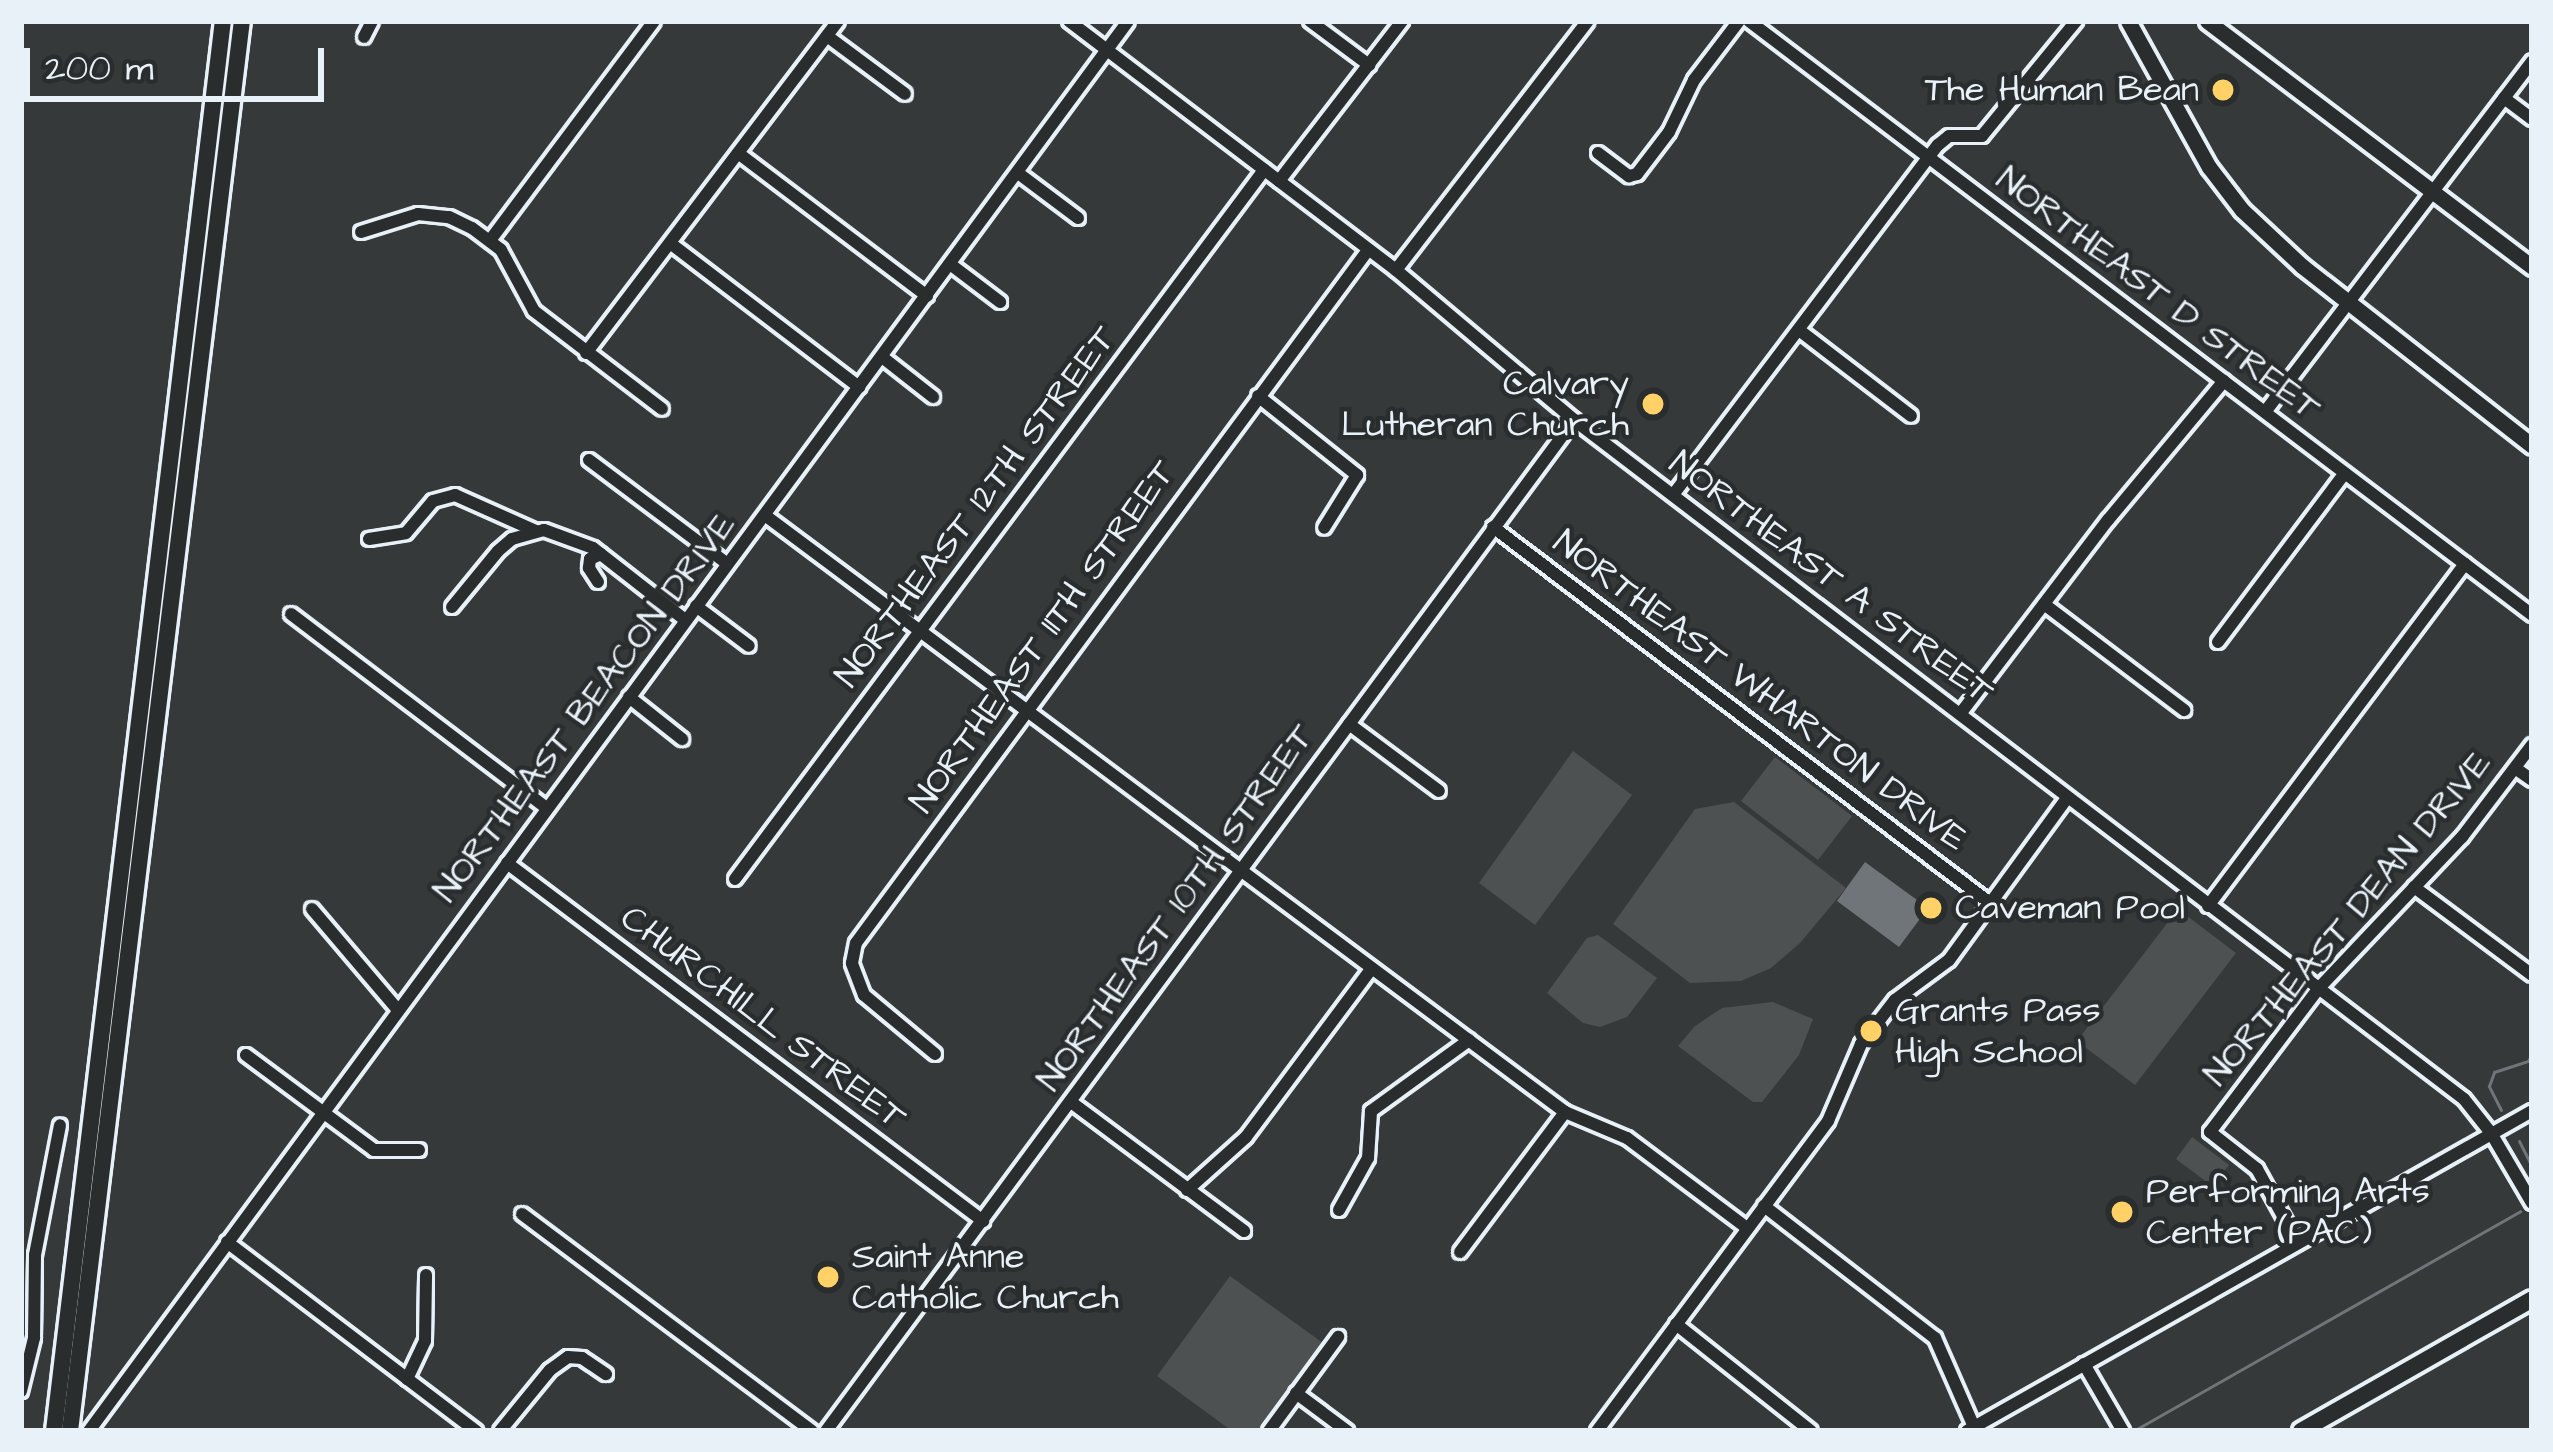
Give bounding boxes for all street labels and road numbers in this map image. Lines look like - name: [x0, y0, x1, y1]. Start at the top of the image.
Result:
- street label: NORTHEAST D STREET: [1987, 158, 2329, 430]
- street label: NORTHEAST 12TH STREET: [826, 318, 1126, 696]
- street label: NORTHEAST A STREET: [1660, 442, 2002, 714]
- street label: NORTHEAST 11TH STREET: [901, 452, 1185, 822]
- street label: NORTHEAST BEACON DRIVE: [425, 505, 745, 911]
- street label: NORTHEAST WHARTON DRIVE: [1544, 521, 1976, 861]
- street label: NORTHEAST 10TH STREET: [1028, 716, 1324, 1100]
- street label: NORTHEAST DEAN DRIVE: [2195, 743, 2501, 1095]
- street label: CHURCHILL STREET: [612, 897, 914, 1139]

